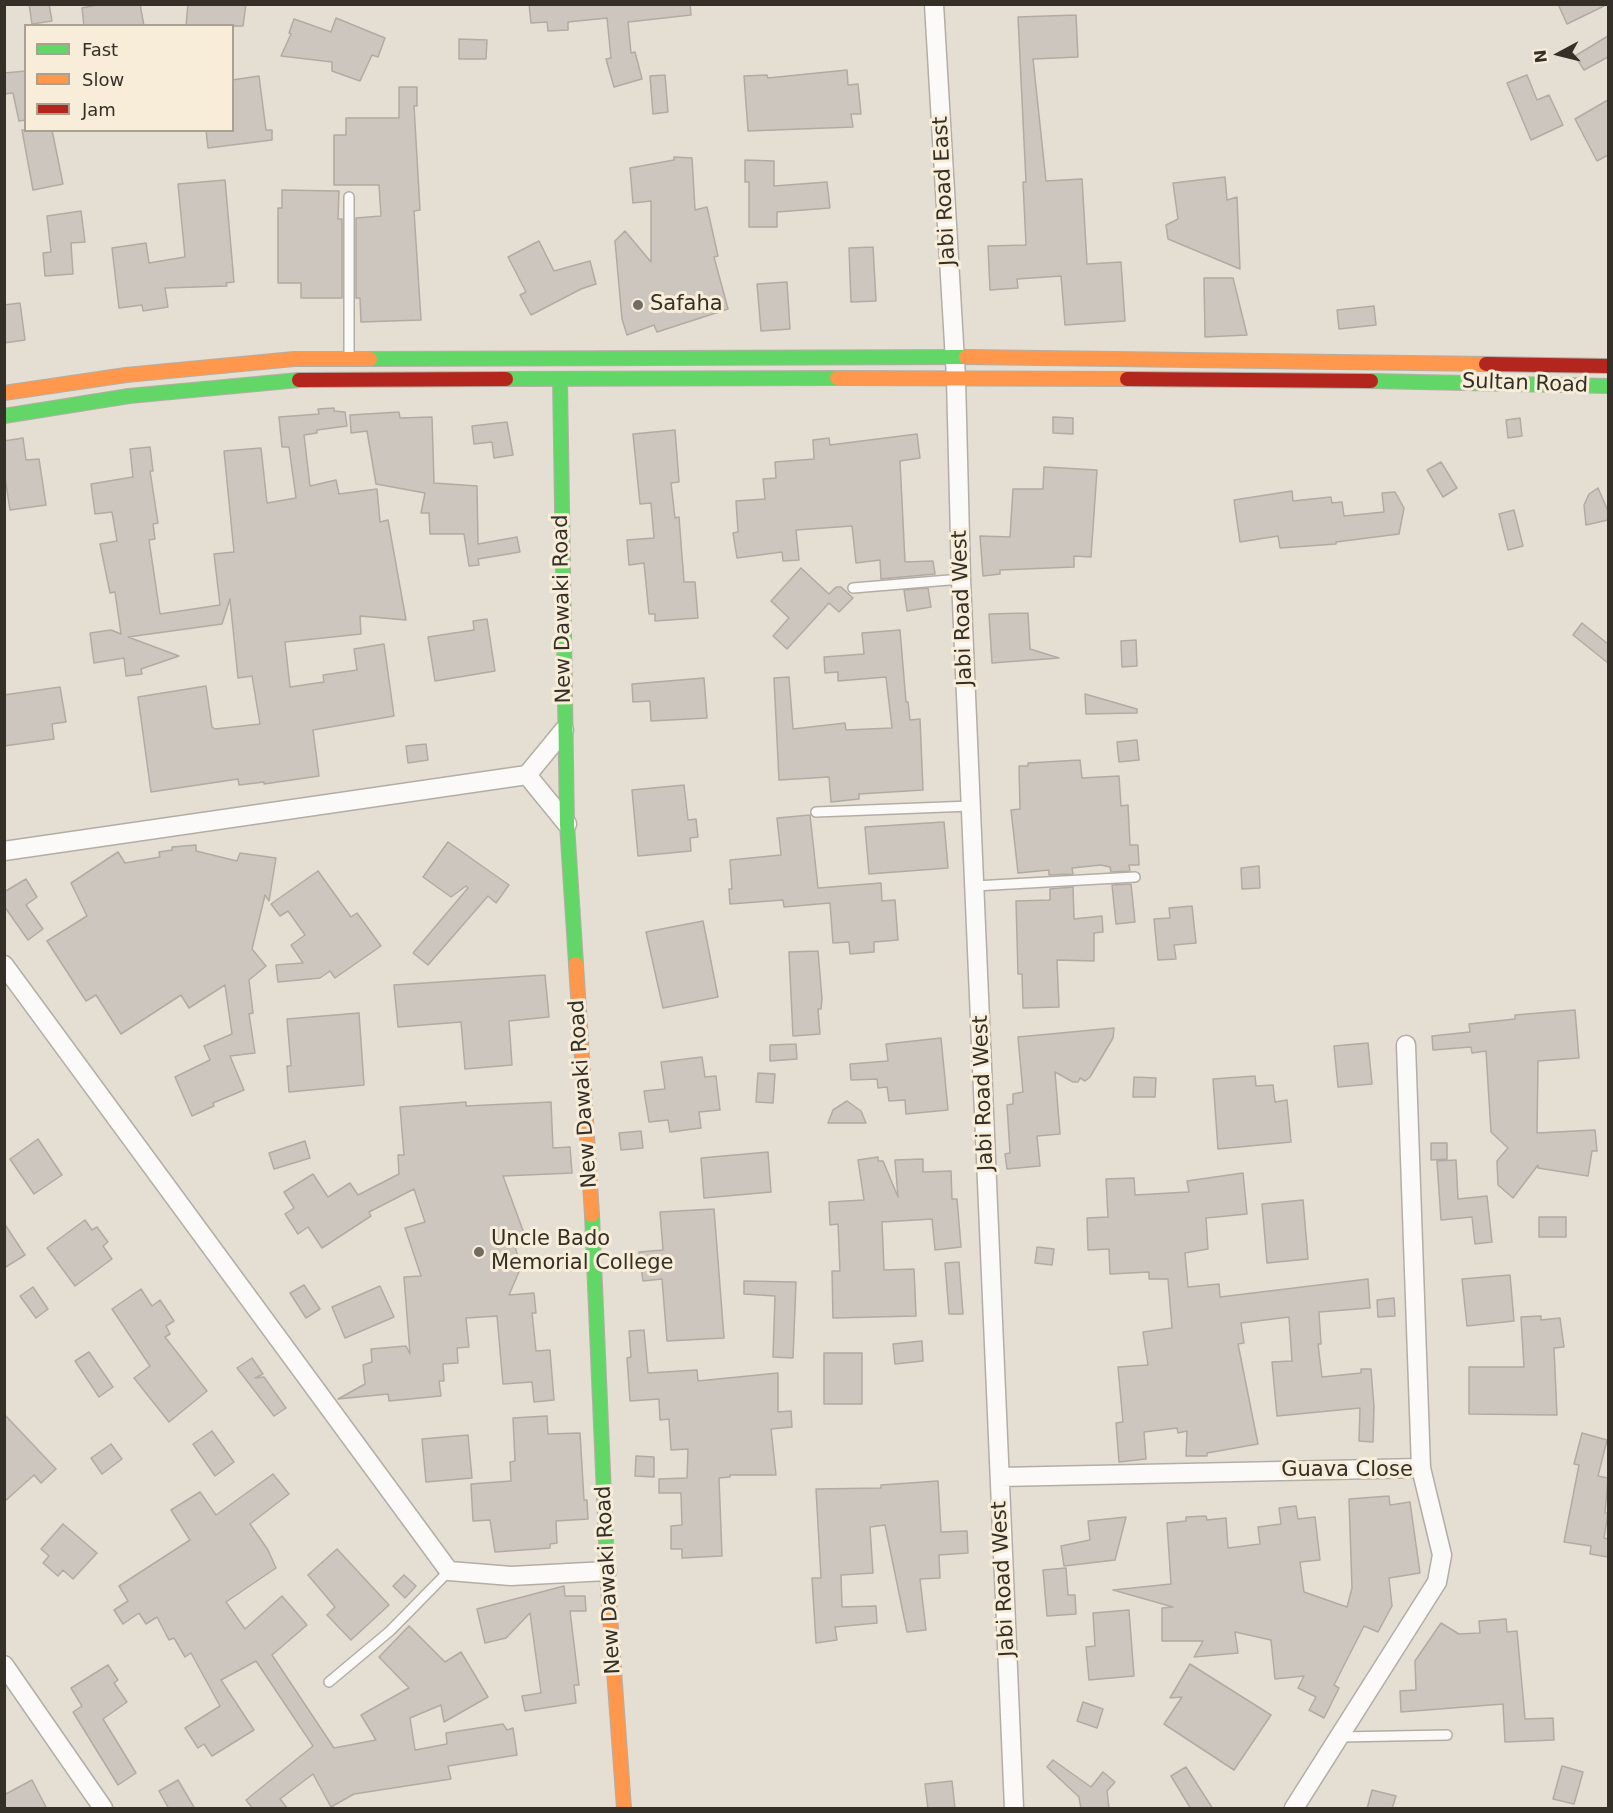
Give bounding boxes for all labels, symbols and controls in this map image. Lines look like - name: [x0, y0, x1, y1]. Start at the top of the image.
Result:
- legend: [24, 24, 234, 132]
- north arrow: [1529, 24, 1589, 84]
- text: Fast: [82, 39, 118, 60]
- text: N: [1530, 48, 1551, 64]
- text: Slow: [82, 69, 124, 90]
- text: Jam: [82, 99, 116, 120]
- street label: Jabi Road East: [929, 116, 961, 266]
- place label: Safaha: [650, 292, 723, 318]
- marker: Safaha: [631, 298, 645, 312]
- street label: Sultan Road: [1461, 369, 1589, 399]
- street label: New Dawaki Road: [549, 514, 577, 704]
- street label: Jabi Road West: [948, 530, 978, 686]
- street label: New Dawaki Road: [565, 999, 603, 1189]
- street label: Jabi Road West: [969, 1015, 999, 1171]
- place label: Uncle Bado Memorial College: [491, 1227, 674, 1277]
- marker: Uncle Bado Memorial College: [472, 1245, 486, 1259]
- street label: Guava Close: [1281, 1458, 1413, 1484]
- street label: New Dawaki Road: [591, 1485, 627, 1675]
- street label: Jabi Road West: [987, 1500, 1021, 1658]

